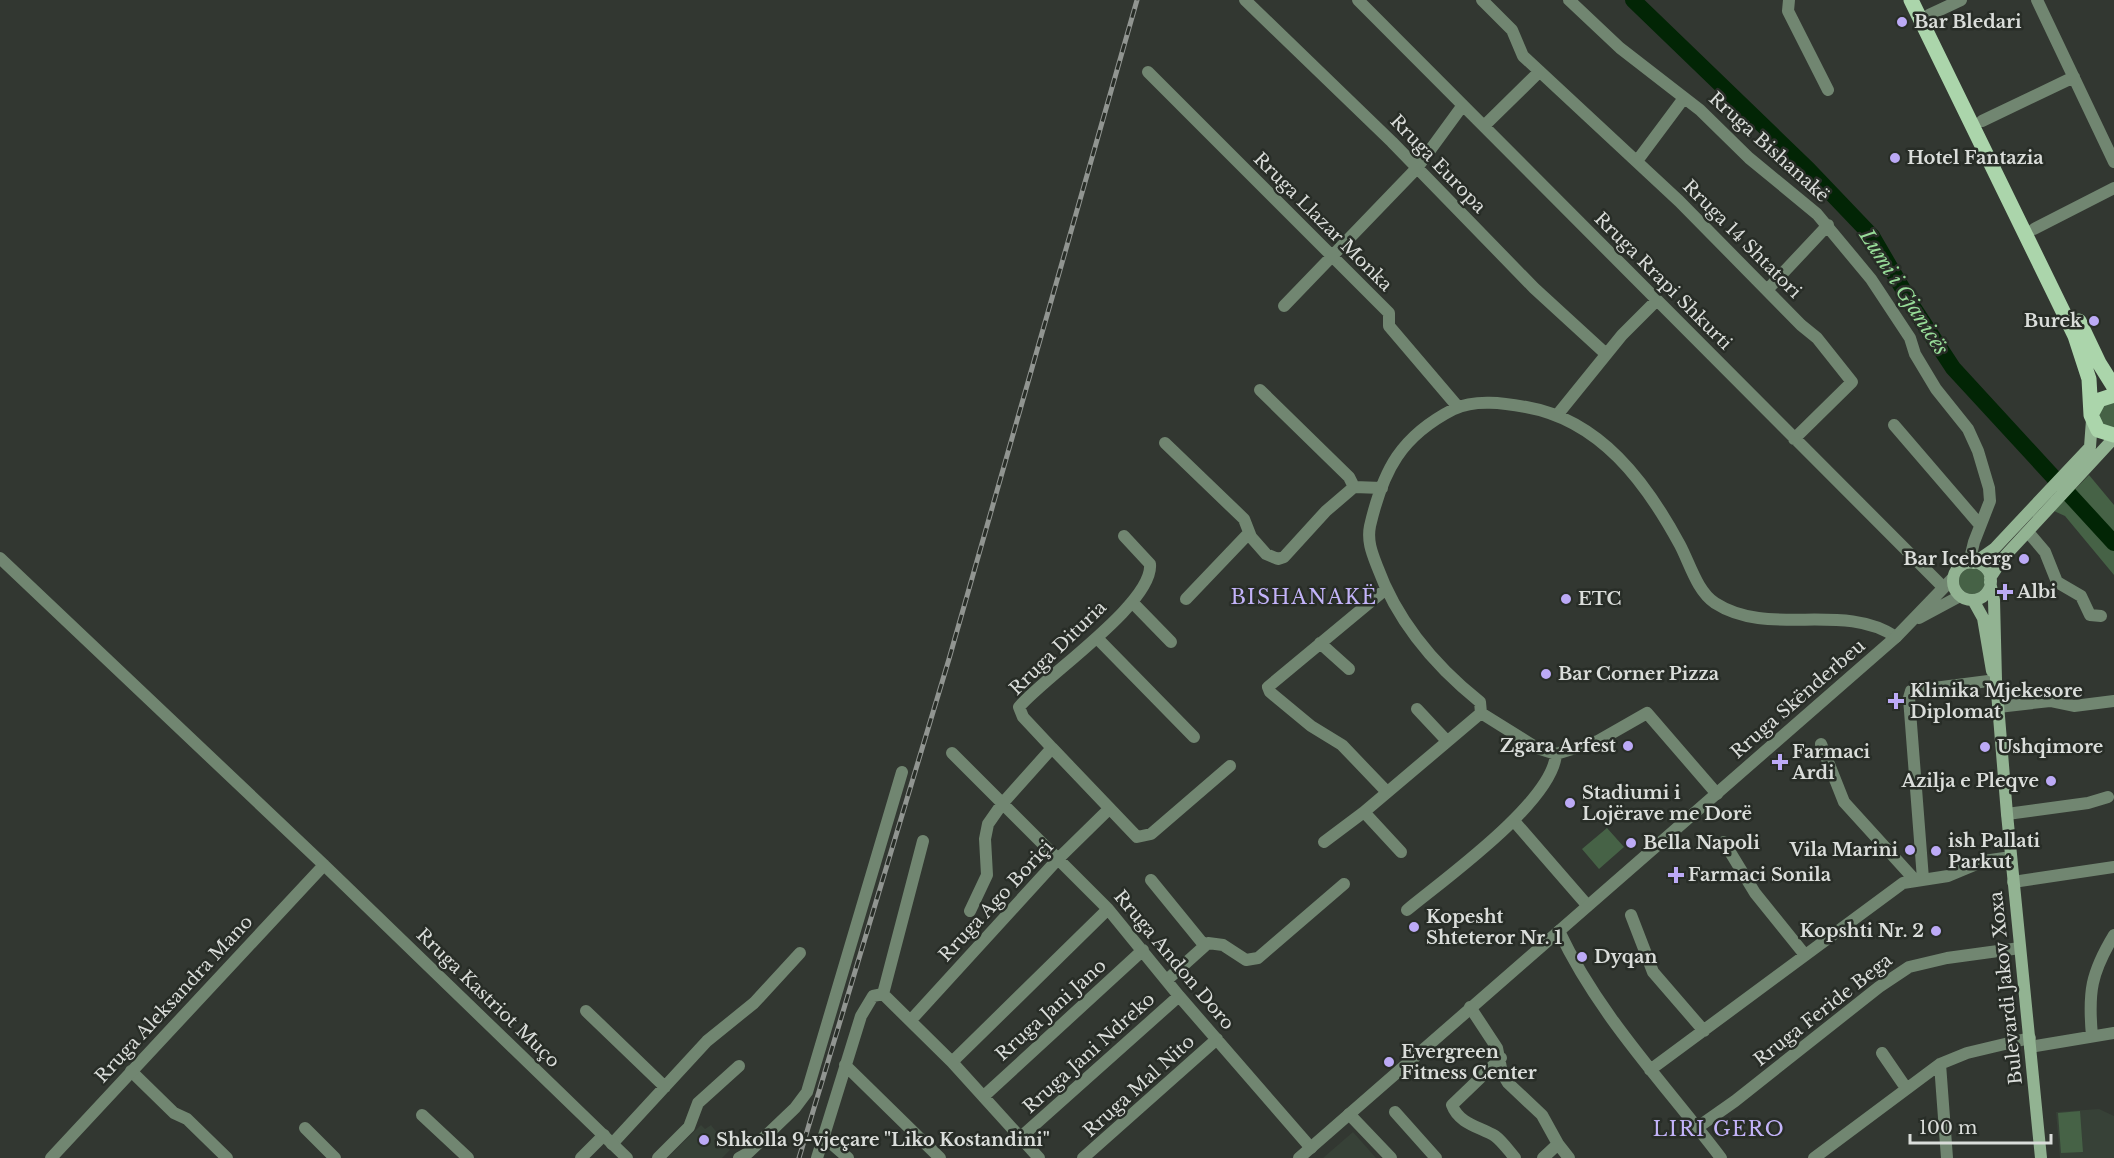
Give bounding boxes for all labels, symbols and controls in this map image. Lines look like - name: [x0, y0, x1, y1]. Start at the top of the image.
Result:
- place label: Bar Bledari: [1914, 11, 2022, 33]
- marker: Bar Bledari: [1895, 15, 1909, 29]
- street label: Rruga Bishanakë: [1704, 87, 1834, 207]
- street label: Rruga Europa: [1386, 110, 1490, 218]
- place label: Hotel Fantazia: [1907, 147, 2044, 169]
- street label: Rruga Llazar Monka: [1249, 148, 1397, 296]
- marker: Hotel Fantazia: [1888, 151, 1902, 165]
- street label: Rruga 14 Shtatori: [1678, 175, 1806, 303]
- street label: Rruga Rrapi Shkurti: [1590, 208, 1736, 354]
- water label: Lumi i Gjanicës: [1854, 224, 1954, 360]
- place label: Burek: [2024, 310, 2083, 332]
- marker: Burek: [2087, 314, 2101, 328]
- place label: Bar Iceberg: [1903, 548, 2013, 570]
- marker: Bar Iceberg: [2017, 552, 2031, 566]
- place label: Albi: [2016, 581, 2057, 603]
- district label: BISHANAKË: [1230, 584, 1378, 609]
- marker: Albi: [1998, 585, 2012, 599]
- place label: ETC: [1578, 588, 1621, 610]
- marker: ETC: [1559, 592, 1573, 606]
- street label: Rruga Dituria: [1005, 596, 1111, 700]
- street label: Rruga Skënderbeu: [1726, 635, 1870, 763]
- place label: Bar Corner Pizza: [1558, 663, 1720, 685]
- marker: Bar Corner Pizza: [1539, 667, 1553, 681]
- place label: Klinika Mjekesore Diplomat: [1910, 680, 2083, 723]
- marker: Klinika Mjekesore Diplomat: [1887, 692, 1905, 710]
- place label: Zgara Arfest: [1500, 735, 1616, 757]
- place label: Ushqimore: [1997, 736, 2103, 758]
- marker: Zgara Arfest: [1621, 739, 1635, 753]
- marker: Ushqimore: [1978, 740, 1992, 754]
- place label: Farmaci Ardi: [1791, 741, 1871, 784]
- marker: Farmaci Ardi: [1773, 755, 1787, 769]
- place label: Azilja e Pleqve: [1901, 770, 2039, 792]
- marker: Azilja e Pleqve: [2044, 774, 2058, 788]
- place label: Stadiumi i Lojërave me Dorë: [1582, 782, 1752, 825]
- marker: Stadiumi i Lojërave me Dorë: [1563, 796, 1577, 810]
- place label: ish Pallati Parkut: [1948, 830, 2041, 873]
- place label: Bella Napoli: [1643, 832, 1760, 854]
- street label: Rruga Ago Boriçi: [934, 836, 1058, 966]
- marker: Bella Napoli: [1624, 836, 1638, 850]
- place label: Vila Marini: [1789, 839, 1898, 861]
- marker: Vila Marini: [1903, 843, 1917, 857]
- marker: ish Pallati Parkut: [1929, 844, 1943, 858]
- place label: Farmaci Sonila: [1688, 864, 1832, 886]
- marker: Farmaci Sonila: [1669, 868, 1683, 882]
- street label: Rruga Andon Doro: [1109, 886, 1239, 1034]
- street label: Bulevardi Jakov Xoxa: [1985, 890, 2027, 1086]
- place label: Kopesht Shteteror Nr. 1: [1426, 906, 1562, 949]
- street label: Rruga Aleksandra Mano: [91, 911, 257, 1087]
- marker: Kopesht Shteteror Nr. 1: [1407, 920, 1421, 934]
- place label: Kopshti Nr. 2: [1800, 920, 1924, 942]
- street label: Rruga Kastriot Muço: [412, 924, 564, 1072]
- marker: Kopshti Nr. 2: [1929, 924, 1943, 938]
- place label: Dyqan: [1594, 946, 1657, 968]
- street label: Rruga Feride Bega: [1749, 949, 1897, 1071]
- marker: Dyqan: [1575, 950, 1589, 964]
- street label: Rruga Jani Jano: [991, 955, 1111, 1065]
- street label: Rruga Jani Ndreko: [1019, 988, 1159, 1118]
- street label: Rruga Mal Nito: [1079, 1030, 1199, 1142]
- place label: Evergreen Fitness Center: [1401, 1041, 1537, 1084]
- marker: Evergreen Fitness Center: [1382, 1055, 1396, 1069]
- scale bar: [1910, 1107, 2051, 1145]
- district label: LIRI GERO: [1653, 1117, 1785, 1141]
- text: 100 m: [1919, 1117, 1977, 1139]
- place label: Shkolla 9-vjeçare "Liko Kostandini": [716, 1129, 1050, 1151]
- marker: Shkolla 9-vjeçare "Liko Kostandini": [697, 1133, 711, 1147]

